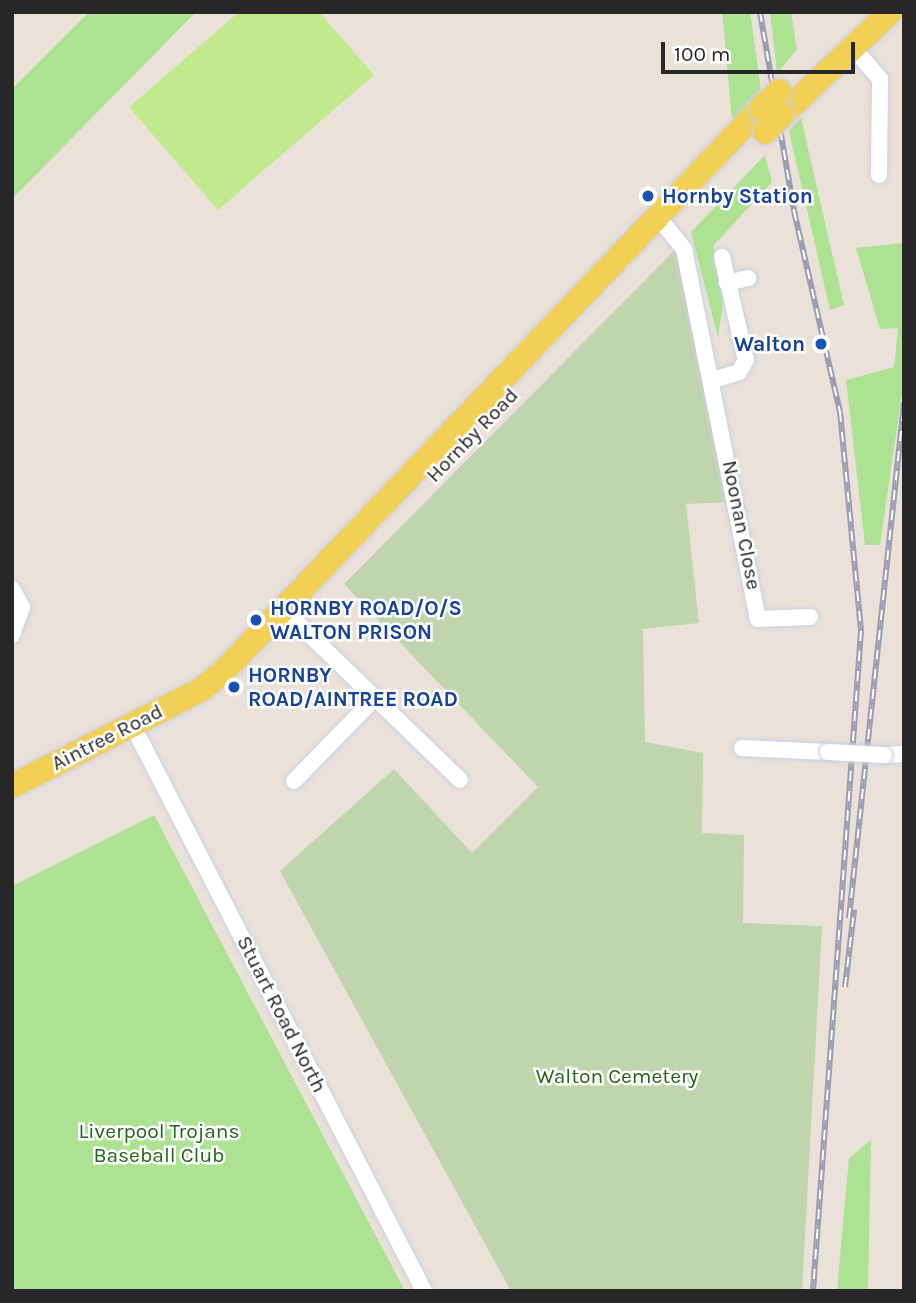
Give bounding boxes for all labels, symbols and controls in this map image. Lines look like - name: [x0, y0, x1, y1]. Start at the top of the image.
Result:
- scale bar: [664, 28, 858, 72]
- text: 100 m: [674, 42, 731, 66]
- place label: Hornby Station: [662, 183, 813, 209]
- marker: Hornby Station: [640, 188, 656, 204]
- place label: Walton: [734, 331, 805, 357]
- marker: Walton: [811, 334, 831, 354]
- street label: Hornby Road: [421, 383, 523, 487]
- street label: Noonan Close: [717, 458, 767, 592]
- place label: HORNBY ROAD/O/S WALTON PRISON: [270, 595, 462, 645]
- marker: HORNBY ROAD/O/S WALTON PRISON: [248, 612, 264, 628]
- place label: HORNBY ROAD/AINTREE ROAD: [248, 662, 458, 712]
- marker: HORNBY ROAD/AINTREE ROAD: [226, 679, 242, 695]
- street label: Aintree Road: [47, 698, 167, 776]
- street label: Stuart Road North: [232, 931, 332, 1097]
- park label: Walton Cemetery: [536, 1063, 698, 1089]
- park label: Liverpool Trojans Baseball Club: [79, 1118, 239, 1168]

